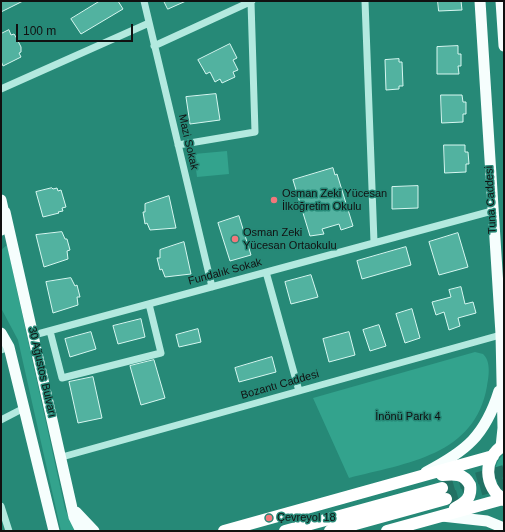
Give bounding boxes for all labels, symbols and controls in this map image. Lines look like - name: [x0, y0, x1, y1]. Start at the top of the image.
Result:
- scale bar: [18, 16, 135, 42]
- text: 100 m: [23, 24, 56, 38]
- street label: Mazi Sokak: [175, 113, 201, 171]
- street label: Tuna Caddesi: [483, 166, 499, 234]
- place label: Osman Zeki Yücesan İlköğretim Okulu: [282, 187, 387, 213]
- marker: Osman Zeki Yücesan İlköğretim Okulu: [269, 195, 279, 205]
- place label: Osman Zeki Yücesan Ortaokulu: [243, 226, 337, 252]
- marker: Osman Zeki Yücesan Ortaokulu: [230, 234, 240, 244]
- street label: Fundalık Sokak: [187, 256, 263, 288]
- street label: 30 Ağustos Bulvarı: [25, 326, 59, 418]
- street label: Bozantı Caddesi: [239, 368, 321, 402]
- park label: İnönü Parkı 4: [375, 410, 441, 424]
- place label: Çevreyol 18: [277, 511, 336, 525]
- marker: Çevreyol 18: [264, 513, 274, 523]

